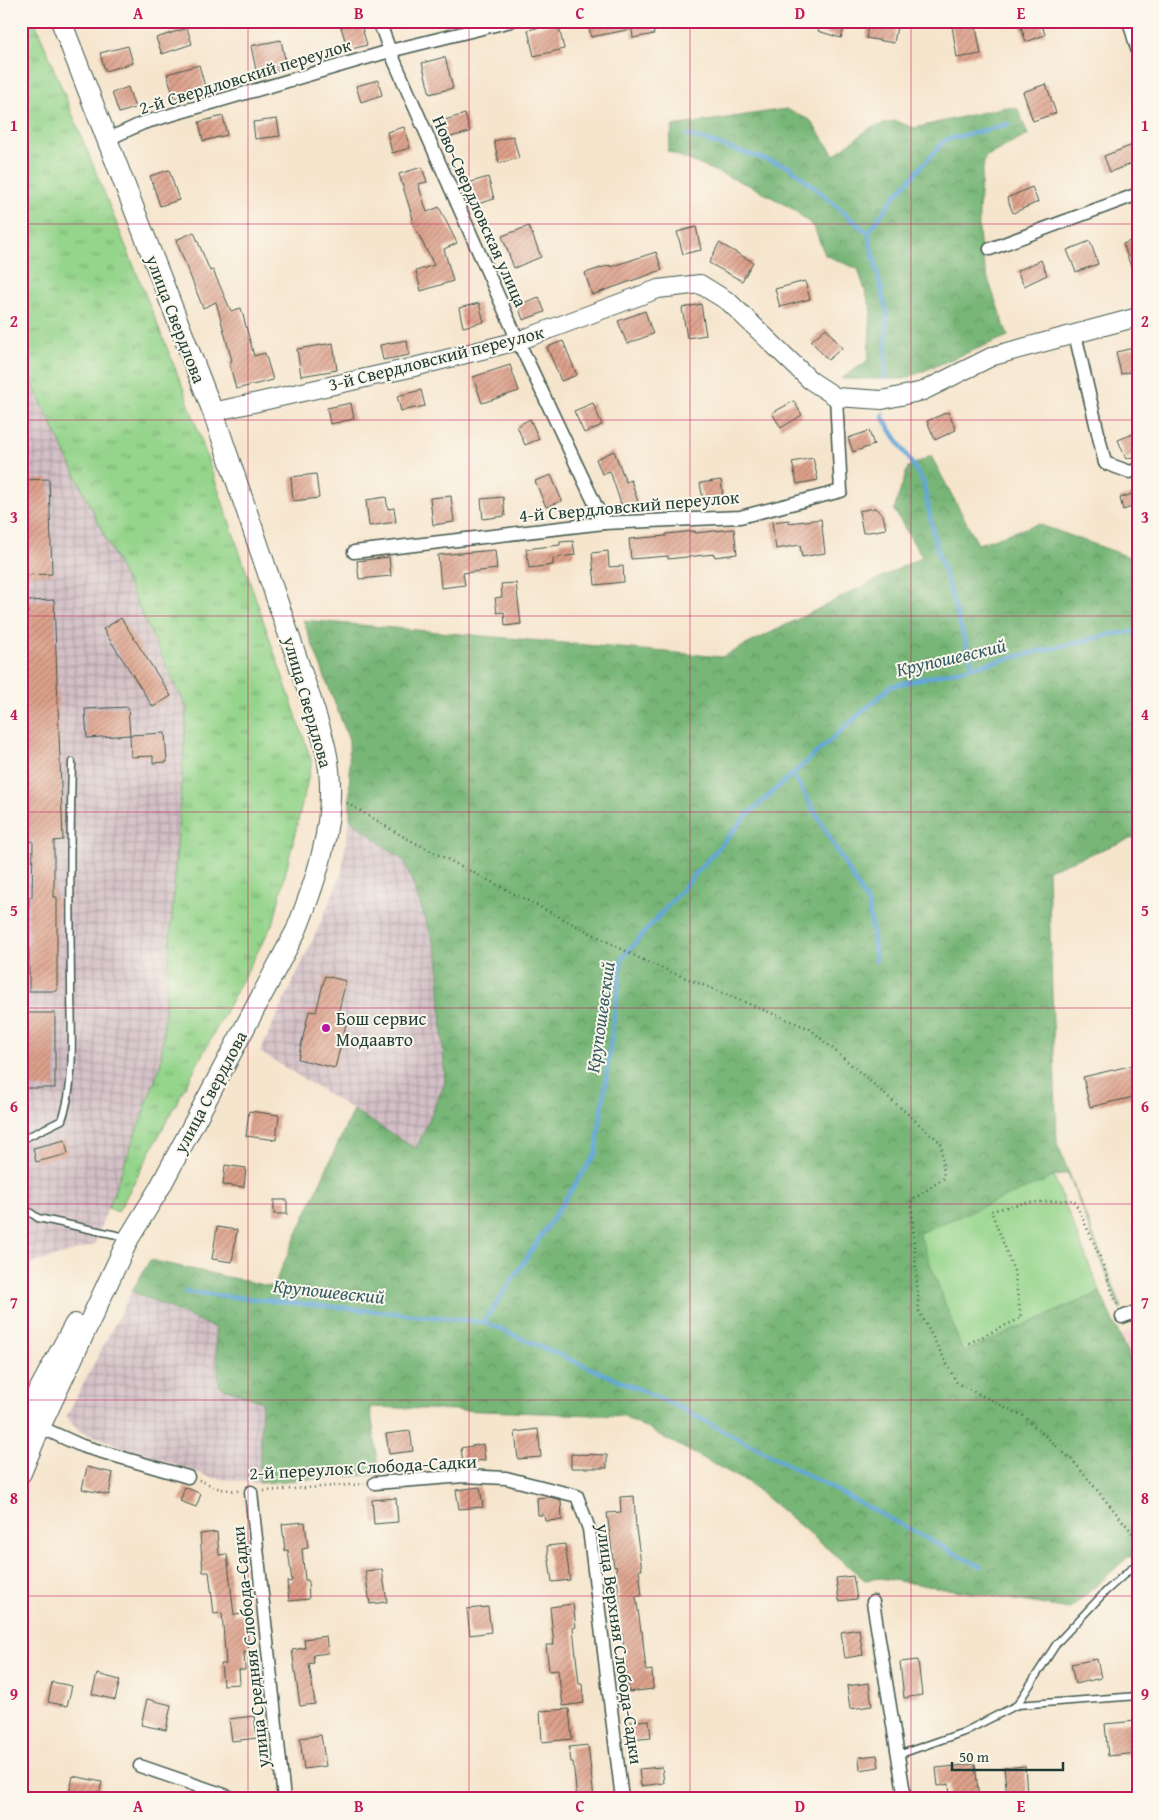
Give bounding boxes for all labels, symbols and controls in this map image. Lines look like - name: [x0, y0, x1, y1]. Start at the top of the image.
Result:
- text: A: [133, 1, 144, 25]
- text: B: [354, 1, 364, 25]
- text: C: [575, 1, 585, 25]
- text: D: [795, 1, 805, 25]
- text: E: [1017, 1, 1026, 25]
- street label: 2-й Свердловский переулок: [135, 31, 355, 121]
- street label: Ново-Свердловская улица: [426, 111, 535, 312]
- text: 1: [10, 113, 18, 137]
- text: 1: [1141, 113, 1149, 137]
- street label: улица Свердлова: [139, 250, 213, 387]
- text: 2: [10, 309, 18, 333]
- text: 2: [1141, 309, 1149, 333]
- street label: 3-й Свердловский переулок: [325, 318, 547, 398]
- street label: 4-й Свердловский переулок: [518, 483, 741, 529]
- text: 3: [10, 505, 18, 529]
- text: 3: [1141, 505, 1149, 529]
- water label: Крупошевский: [893, 631, 1009, 683]
- street label: улица Свердлова: [276, 632, 340, 771]
- text: 4: [10, 702, 18, 726]
- text: 4: [1141, 702, 1149, 726]
- text: 5: [10, 898, 18, 922]
- text: 5: [1141, 898, 1149, 922]
- water label: Крупошевский: [578, 959, 622, 1075]
- place label: Бош сервис Модаавто: [336, 1005, 427, 1053]
- marker: Бош сервис Модаавто: [320, 1022, 332, 1034]
- street label: улица Свердлова: [166, 1025, 254, 1159]
- text: 6: [10, 1094, 18, 1118]
- text: 6: [1141, 1094, 1149, 1118]
- water label: Крупошевский: [272, 1271, 387, 1311]
- text: 7: [10, 1290, 18, 1314]
- text: 7: [1141, 1290, 1149, 1314]
- street label: 2-й переулок Слобода-Садки: [248, 1448, 478, 1486]
- text: 8: [10, 1486, 18, 1510]
- text: 8: [1141, 1486, 1149, 1510]
- street label: улица Верхняя Слобода-Садки: [590, 1521, 650, 1766]
- street label: улица Средняя Слобода-Садки: [224, 1524, 276, 1770]
- text: 9: [10, 1682, 18, 1706]
- text: 9: [1141, 1682, 1149, 1706]
- scale bar: [952, 1740, 1063, 1772]
- text: 50 m: [959, 1746, 990, 1767]
- text: A: [133, 1794, 144, 1818]
- text: B: [354, 1794, 364, 1818]
- text: C: [575, 1794, 585, 1818]
- text: D: [795, 1794, 805, 1818]
- text: E: [1017, 1794, 1026, 1818]

